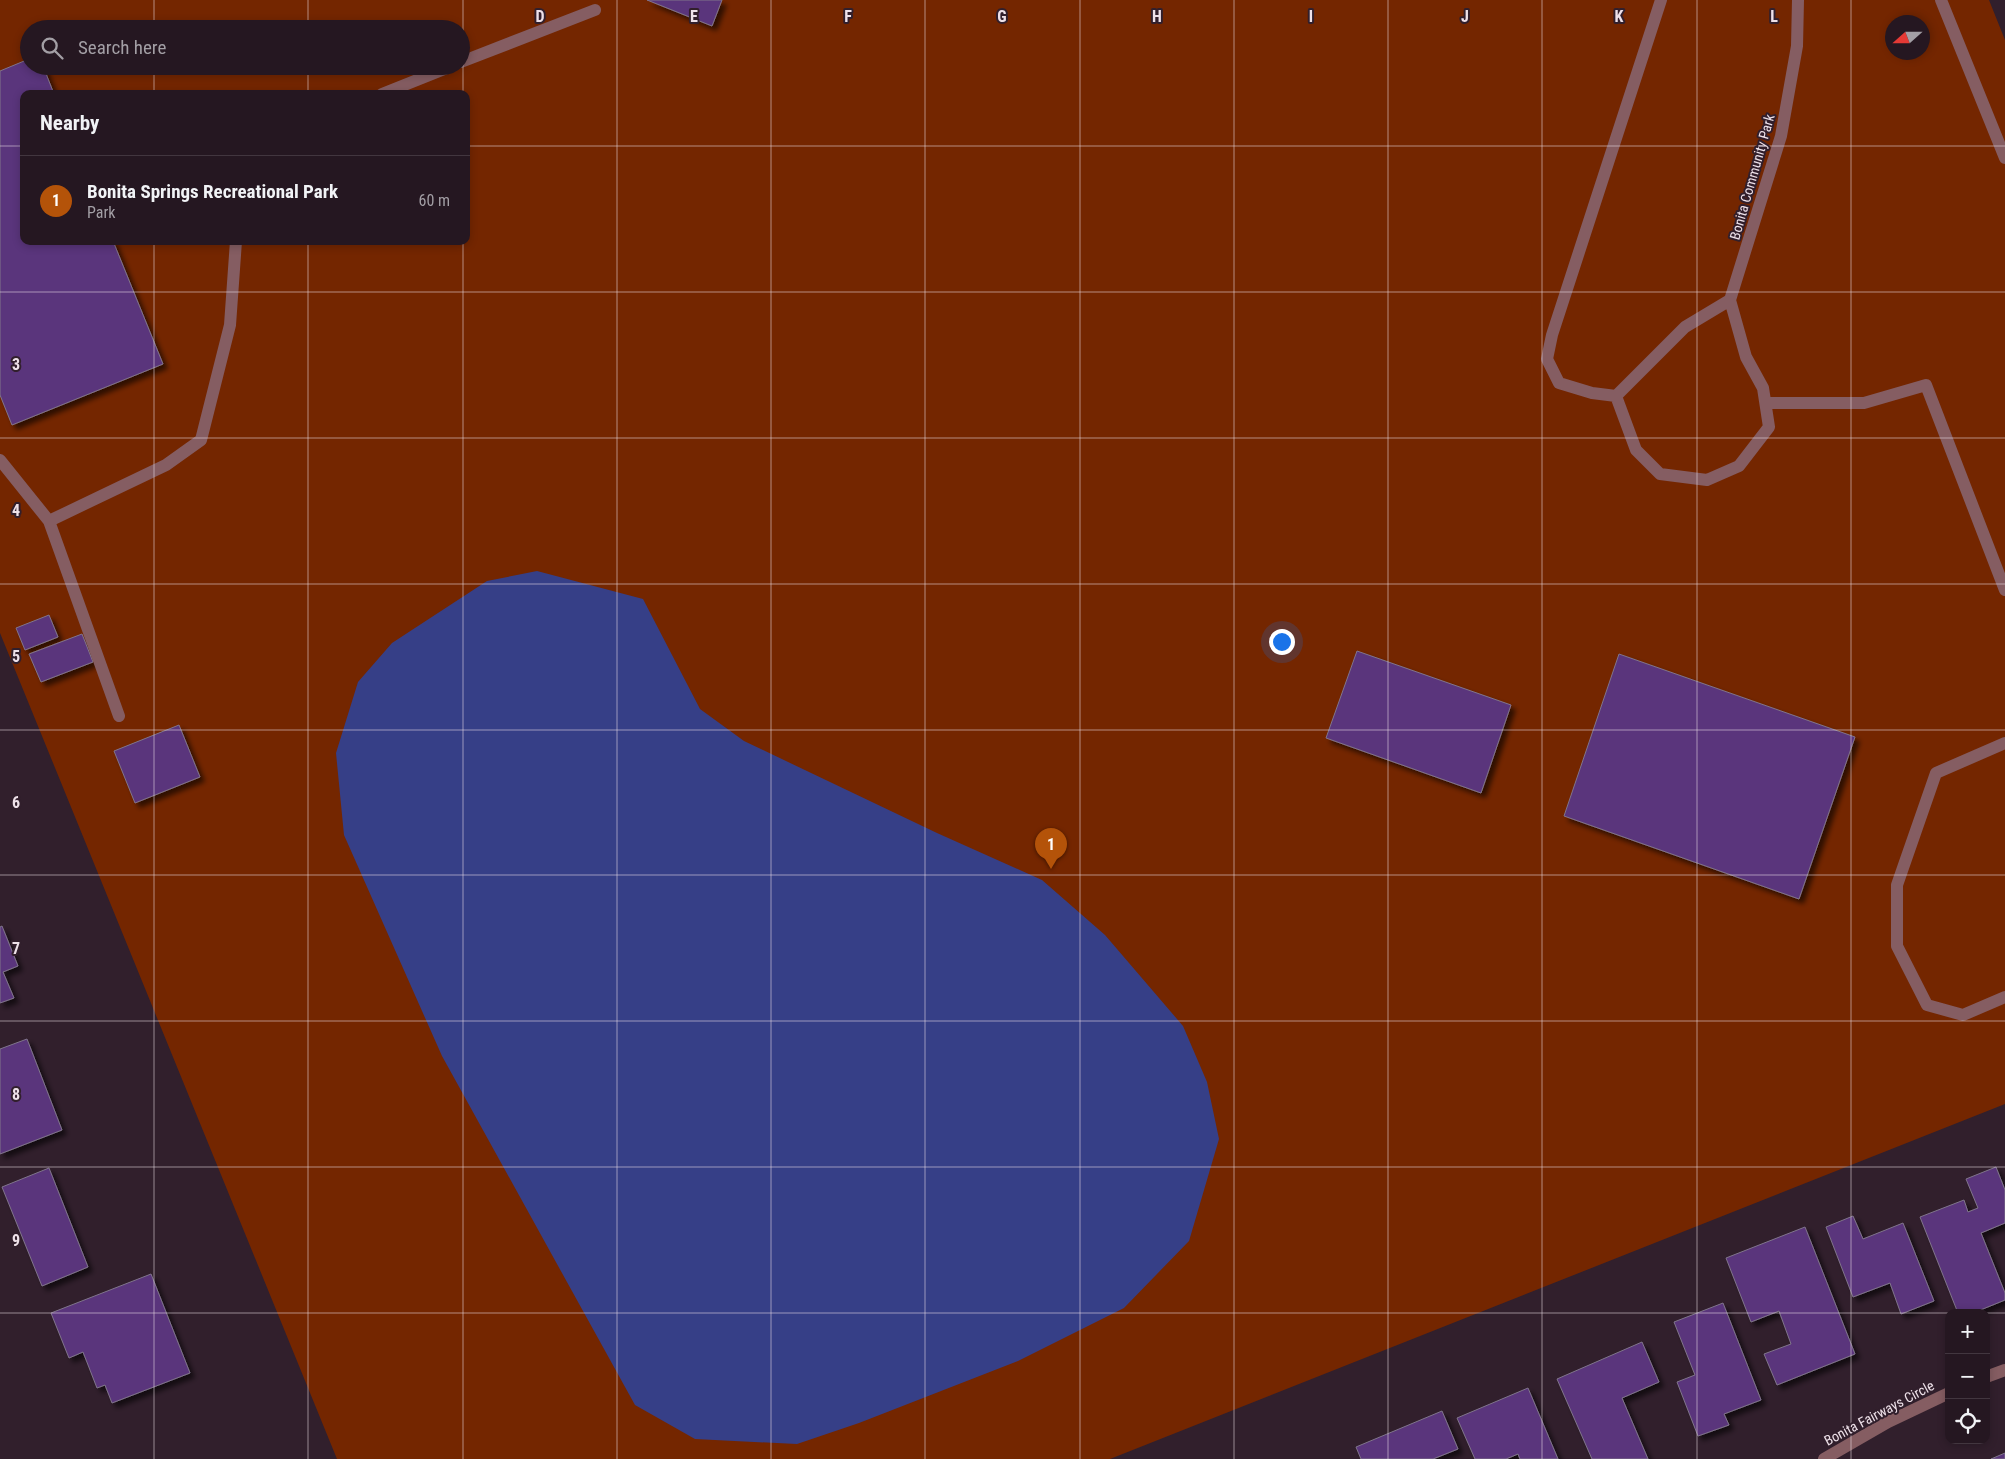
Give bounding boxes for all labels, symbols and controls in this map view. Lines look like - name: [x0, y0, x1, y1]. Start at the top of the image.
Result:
- text: D: [535, 7, 545, 26]
- text: E: [690, 7, 698, 26]
- text: F: [844, 7, 852, 26]
- text: G: [997, 7, 1007, 26]
- text: H: [1152, 7, 1162, 26]
- text: I: [1309, 7, 1313, 26]
- text: J: [1461, 7, 1469, 26]
- text: K: [1615, 7, 1624, 26]
- text: L: [1770, 7, 1778, 26]
- north arrow: [1885, 15, 1930, 60]
- search box: [20, 20, 470, 75]
- icon: search: [38, 34, 66, 62]
- text: Search here: [78, 36, 166, 59]
- text: Nearby: [40, 111, 99, 135]
- street label: Bonita Community Park: [1726, 112, 1778, 242]
- text: Bonita Springs Recreational Park: [87, 180, 338, 203]
- text: 1: [52, 191, 60, 210]
- text: 60 m: [418, 191, 450, 210]
- text: Park: [87, 203, 116, 222]
- text: 3: [12, 355, 20, 374]
- text: 4: [12, 501, 20, 520]
- your location: [1269, 629, 1295, 655]
- text: 5: [12, 647, 20, 666]
- text: 6: [12, 793, 20, 812]
- pin: 1: [1035, 828, 1067, 869]
- text: 7: [12, 939, 20, 958]
- text: 8: [12, 1085, 20, 1104]
- text: 9: [12, 1231, 20, 1250]
- map controls: [1945, 1309, 1990, 1444]
- button: +: [1945, 1309, 1990, 1354]
- button: −: [1945, 1354, 1990, 1399]
- street label: Bonita Fairways Circle: [1821, 1377, 1937, 1449]
- button: locate: [1945, 1399, 1990, 1444]

